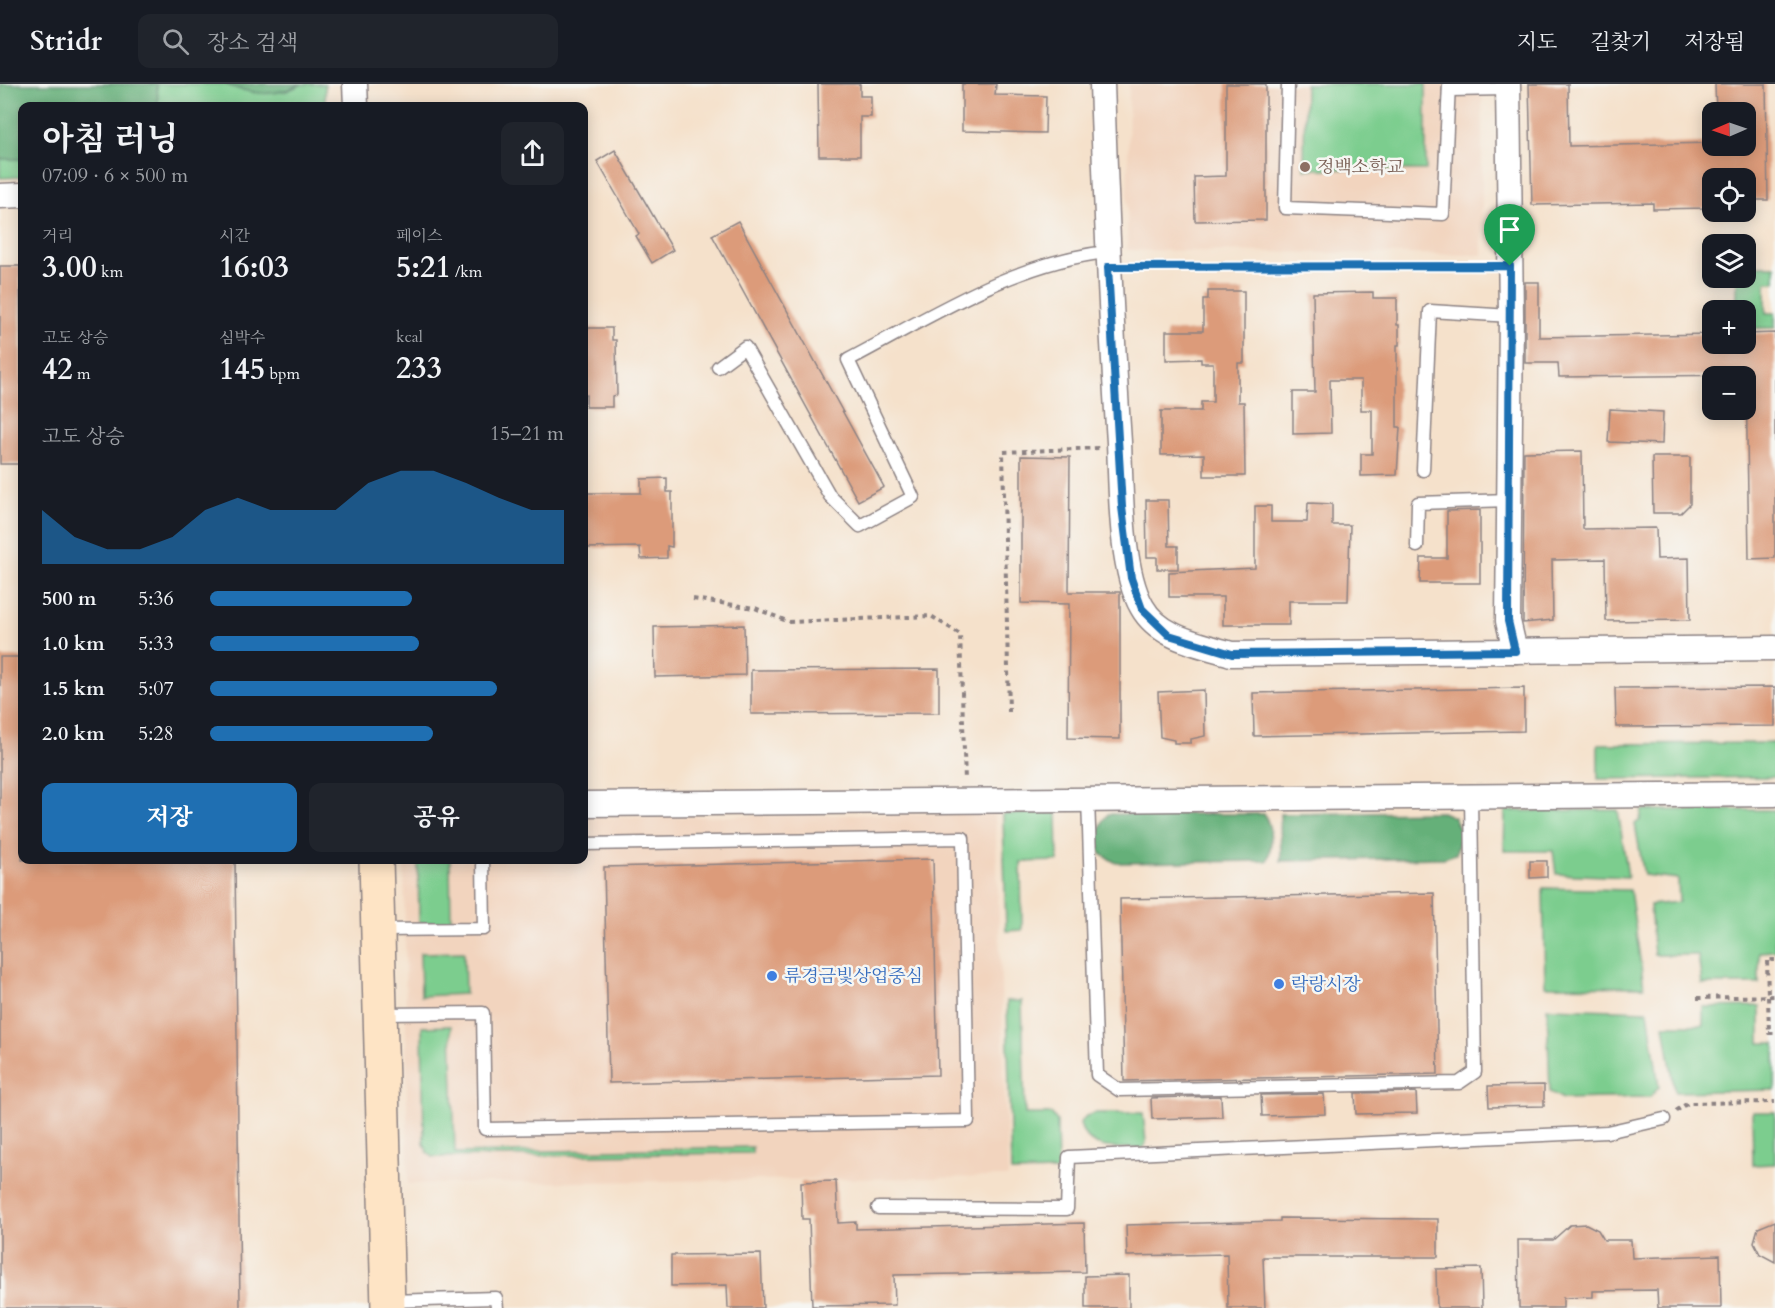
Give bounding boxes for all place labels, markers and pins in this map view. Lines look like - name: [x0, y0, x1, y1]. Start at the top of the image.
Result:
- place label: 정백소학교: [1317, 155, 1405, 180]
- marker: 정백소학교: [1298, 160, 1312, 174]
- pin: [1484, 204, 1535, 266]
- place label: 류경금빛상업중심: [784, 964, 923, 989]
- marker: 류경금빛상업중심: [765, 969, 779, 983]
- place label: 락랑시장: [1291, 972, 1361, 997]
- marker: 락랑시장: [1272, 977, 1286, 991]

